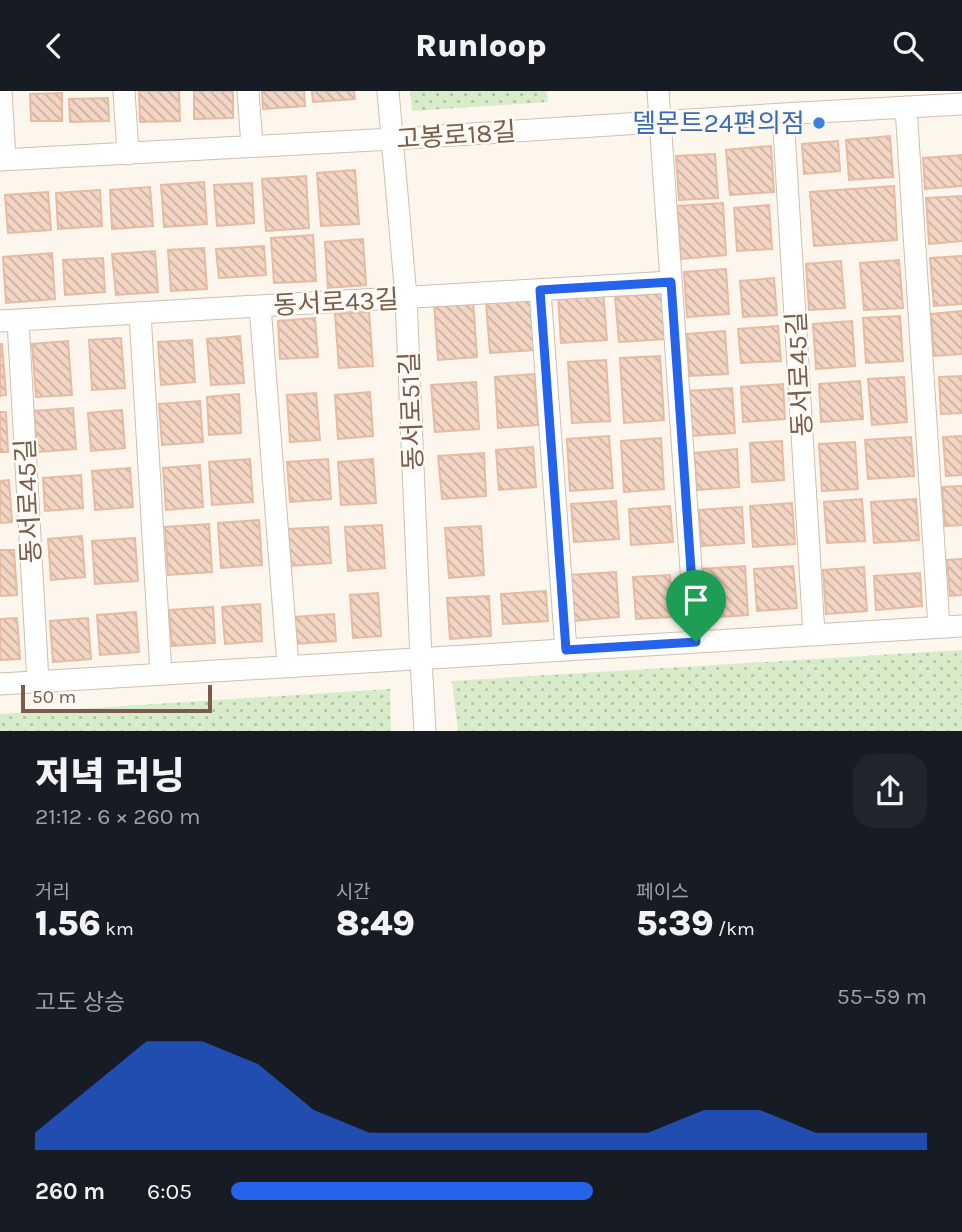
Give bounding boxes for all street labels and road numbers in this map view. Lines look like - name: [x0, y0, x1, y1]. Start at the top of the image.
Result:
- street label: 고봉로18길: [395, 116, 517, 155]
- street label: 동서로43길: [273, 284, 400, 321]
- street label: 동서로45길: [781, 311, 818, 437]
- street label: 동서로51길: [394, 351, 429, 471]
- street label: 동서로45길: [10, 438, 47, 564]

